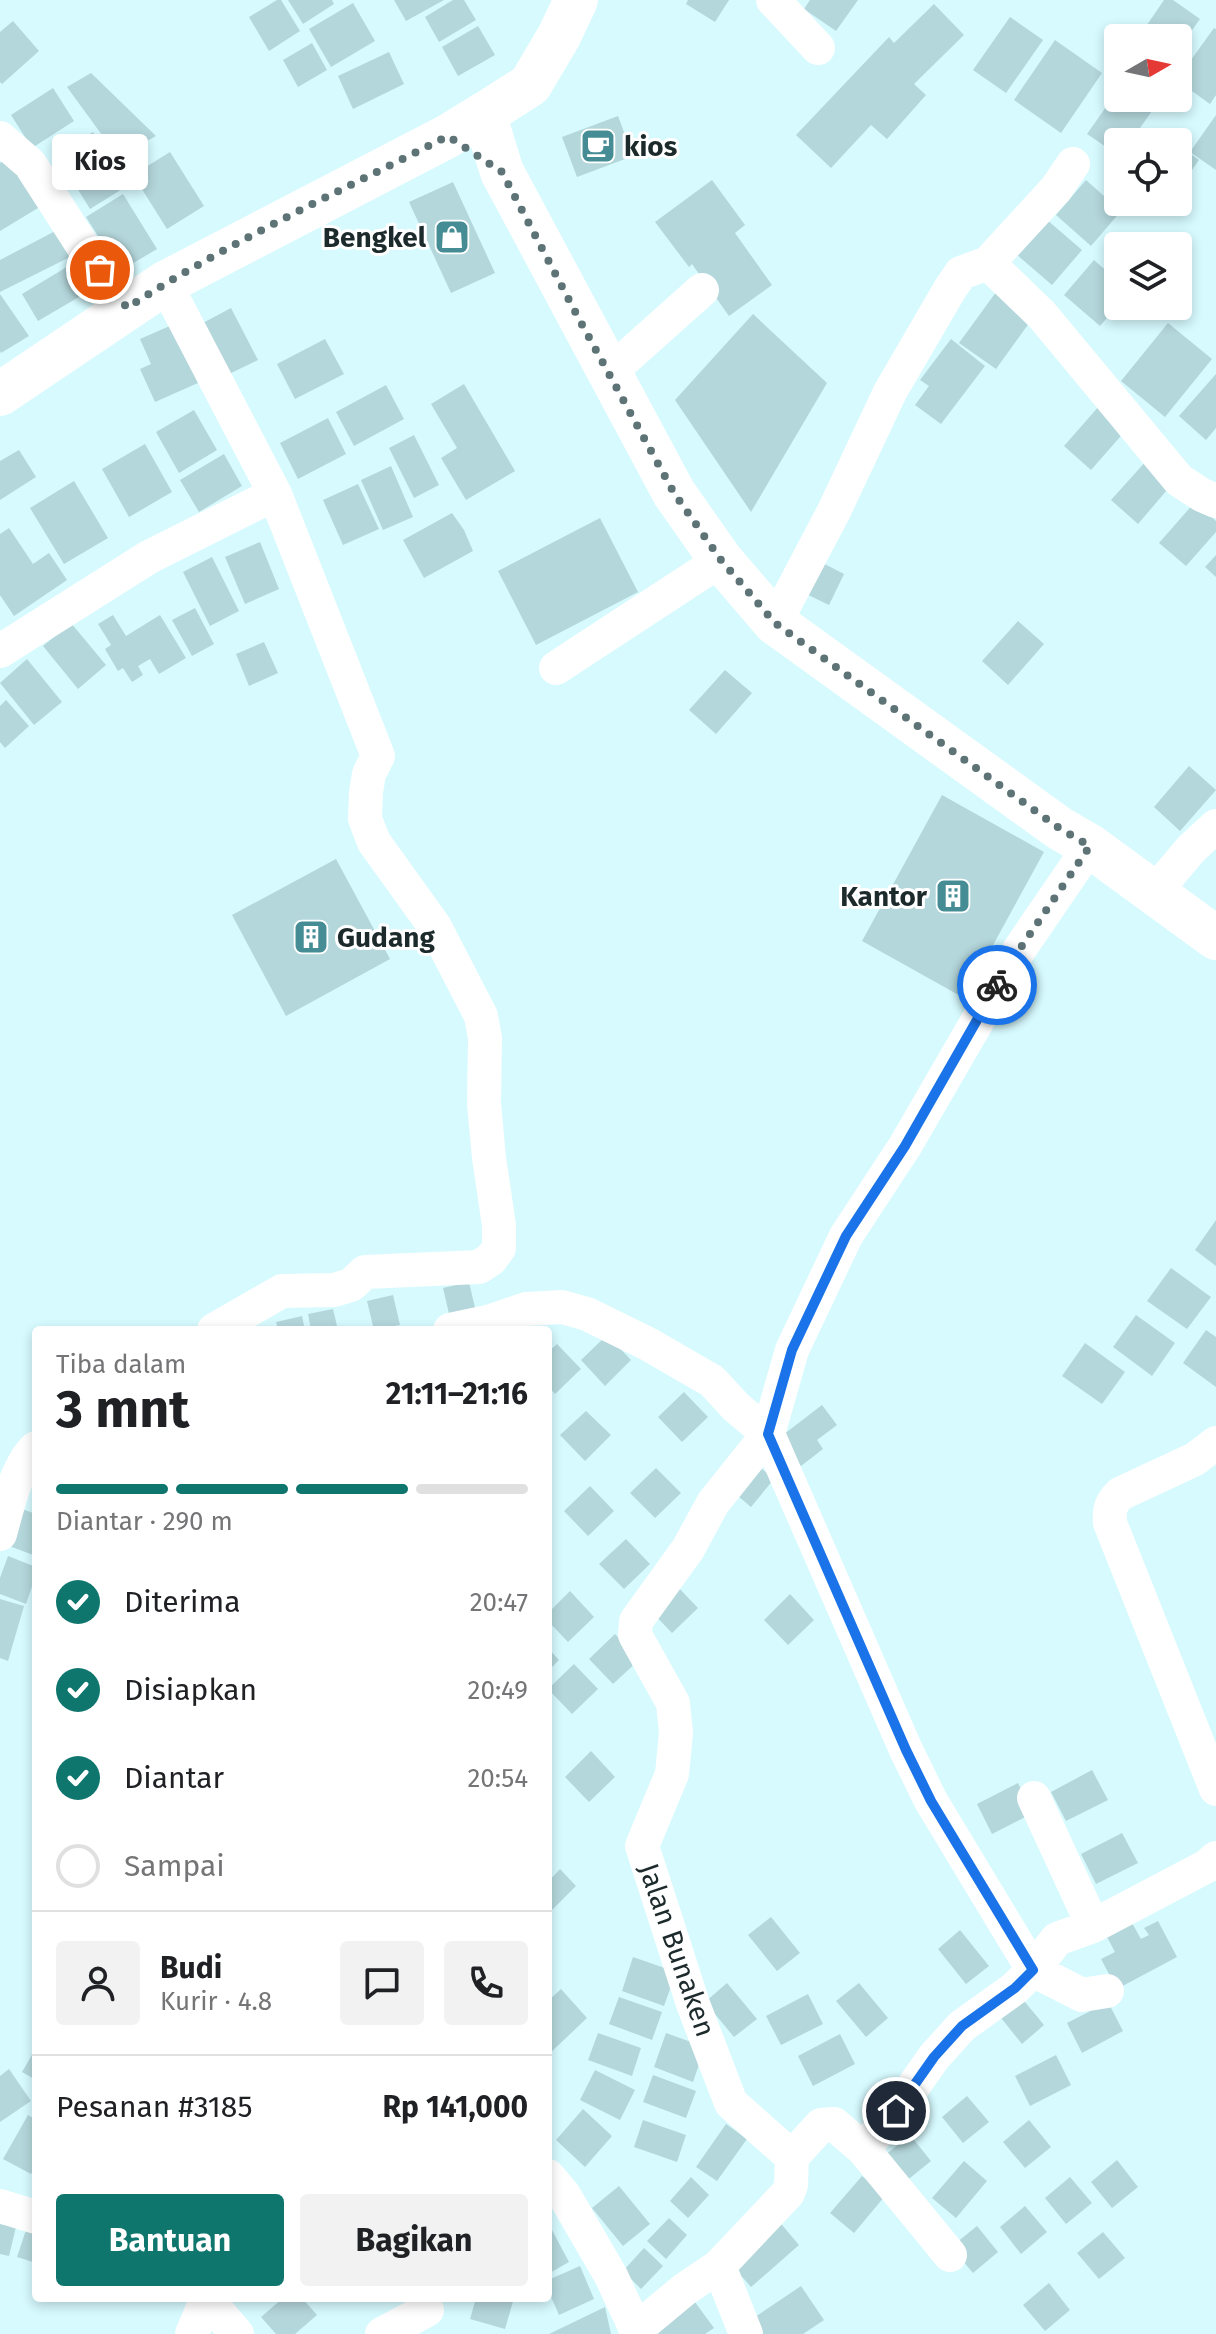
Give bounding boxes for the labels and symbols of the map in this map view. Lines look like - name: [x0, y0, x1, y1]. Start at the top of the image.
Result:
- north arrow: [1104, 24, 1192, 112]
- cafe icon: kios: [579, 127, 617, 165]
- place label: kios: [624, 130, 677, 163]
- callout: Kios: [52, 134, 148, 190]
- shop icon: Bengkel: [433, 218, 471, 256]
- place label: Bengkel: [323, 221, 427, 254]
- pin: [66, 236, 134, 304]
- building icon: Kantor: [934, 877, 972, 915]
- place label: Kantor: [840, 880, 928, 913]
- building icon: Gudang: [292, 918, 330, 956]
- place label: Gudang: [337, 921, 435, 954]
- courier: [957, 945, 1037, 1025]
- street label: Jalan Bunaken: [632, 1859, 722, 2041]
- pin: [862, 2077, 930, 2145]

